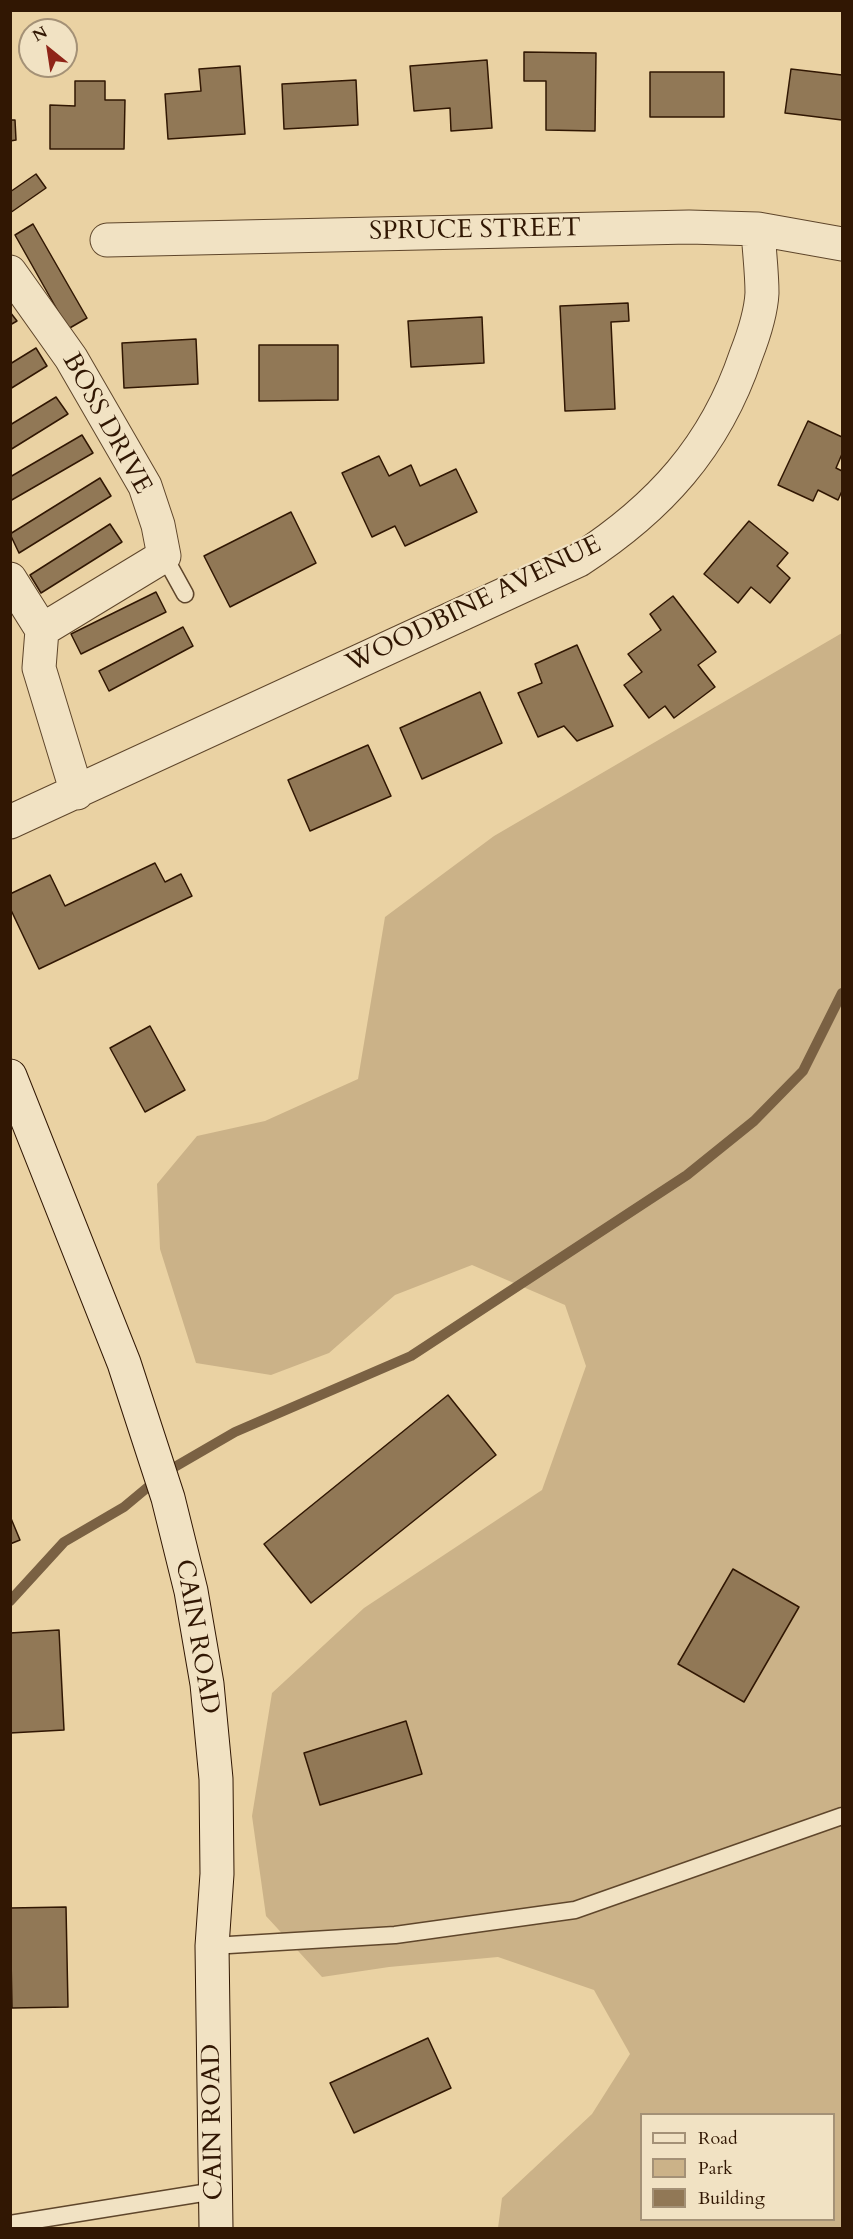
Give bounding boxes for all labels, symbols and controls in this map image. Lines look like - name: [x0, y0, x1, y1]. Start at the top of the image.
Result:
- north arrow: [18, 18, 78, 78]
- text: N: [28, 21, 52, 47]
- street label: SPRUCE STREET: [369, 214, 581, 248]
- street label: BOSS DRIVE: [54, 348, 158, 500]
- street label: WOODBINE AVENUE: [341, 530, 607, 680]
- street label: CAIN ROAD: [167, 1557, 225, 1717]
- street label: CAIN ROAD: [197, 2043, 231, 2201]
- legend: [640, 2113, 835, 2221]
- text: Road: [698, 2126, 738, 2151]
- text: Park: [698, 2156, 733, 2181]
- text: Building: [698, 2186, 765, 2211]

